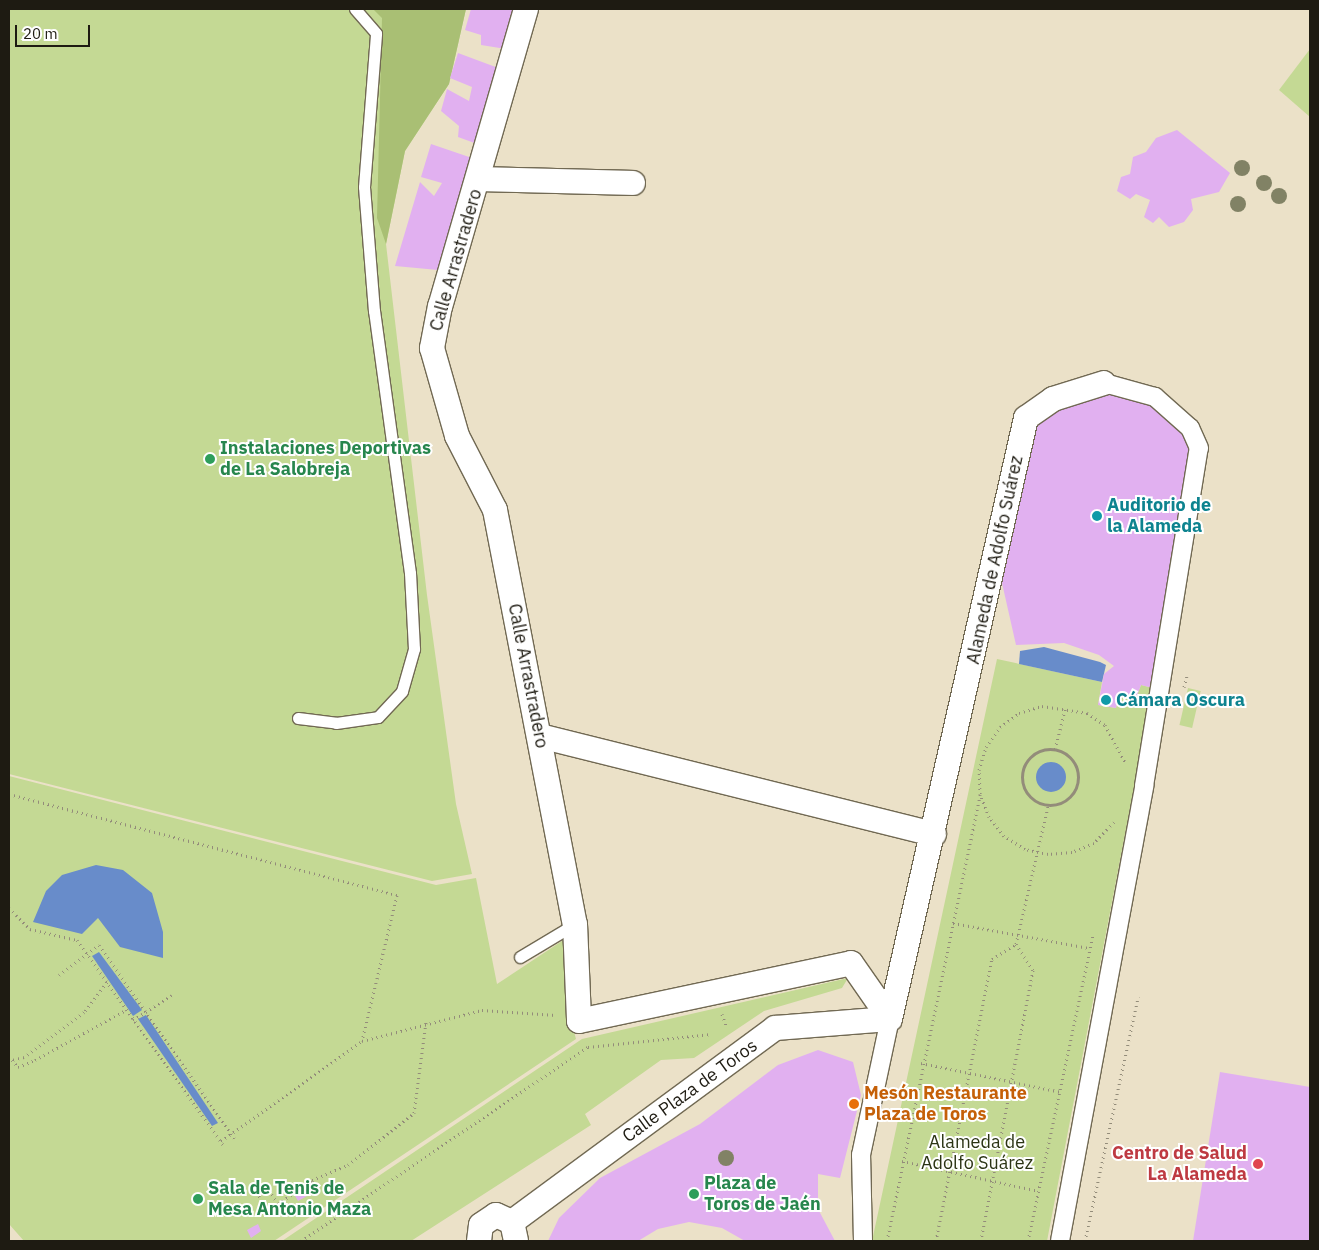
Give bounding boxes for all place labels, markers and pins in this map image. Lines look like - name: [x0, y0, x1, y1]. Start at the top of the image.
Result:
- place label: Instalaciones Deportivas de La Salobreja: [220, 438, 431, 480]
- marker: Instalaciones Deportivas de La Salobreja: [204, 453, 216, 465]
- place label: Auditorio de la Alameda: [1107, 495, 1211, 538]
- marker: Auditorio de la Alameda: [1091, 510, 1103, 522]
- place label: Cámara Oscura: [1116, 689, 1245, 711]
- marker: Cámara Oscura: [1100, 694, 1112, 706]
- place label: Mesón Restaurante Plaza de Toros: [864, 1083, 1027, 1126]
- marker: Mesón Restaurante Plaza de Toros: [848, 1098, 860, 1110]
- place label: Centro de Salud La Alameda: [1112, 1143, 1247, 1186]
- marker: Centro de Salud La Alameda: [1251, 1157, 1265, 1171]
- place label: Plaza de Toros de Jaén: [704, 1173, 821, 1216]
- place label: Sala de Tenis de Mesa Antonio Maza: [208, 1178, 371, 1220]
- marker: Plaza de Toros de Jaén: [688, 1188, 700, 1200]
- marker: Sala de Tenis de Mesa Antonio Maza: [192, 1193, 204, 1205]

